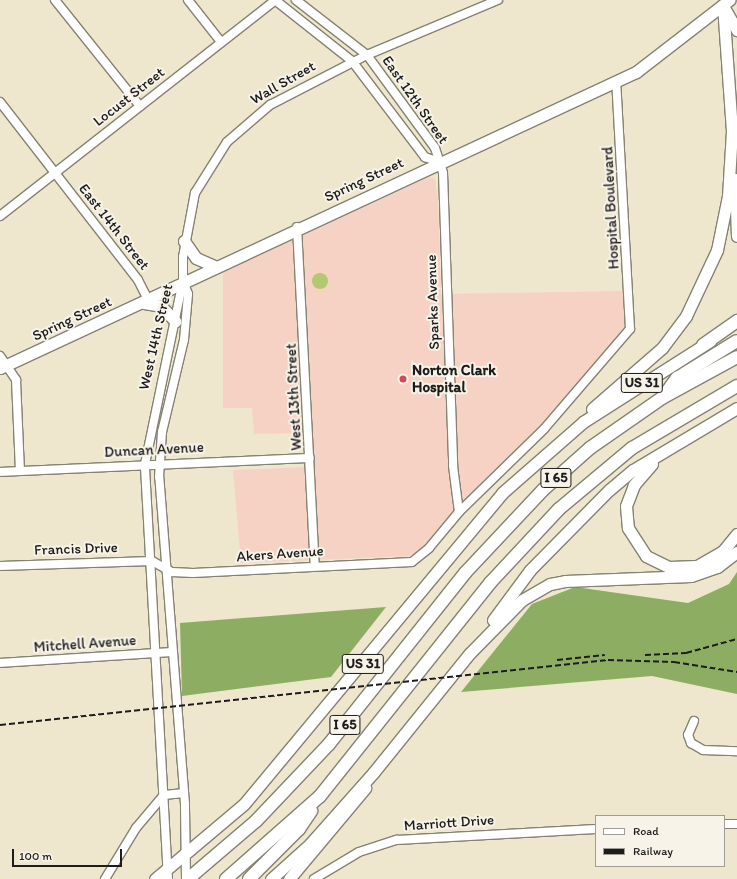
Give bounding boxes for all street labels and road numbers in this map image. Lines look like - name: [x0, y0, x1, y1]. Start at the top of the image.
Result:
- street label: East 12th Street: [378, 53, 452, 147]
- street label: Wall Street: [247, 57, 319, 109]
- street label: Locust Street: [90, 63, 168, 131]
- street label: Hospital Boulevard: [599, 146, 623, 270]
- street label: Spring Street: [322, 154, 406, 206]
- street label: East 14th Street: [75, 180, 153, 274]
- street label: Sparks Avenue: [422, 254, 444, 350]
- street label: West 14th Street: [135, 283, 177, 391]
- street label: Spring Street: [30, 293, 114, 345]
- street label: West 13th Street: [282, 343, 306, 451]
- road number: US 31: [620, 371, 664, 395]
- street label: Duncan Avenue: [104, 438, 204, 462]
- road number: I 65: [540, 466, 572, 490]
- street label: Francis Drive: [34, 539, 118, 559]
- street label: Akers Avenue: [236, 542, 324, 566]
- street label: Mitchell Avenue: [34, 631, 136, 657]
- road number: US 31: [341, 652, 385, 676]
- road number: I 65: [329, 713, 361, 737]
- street label: Marriott Drive: [403, 811, 495, 835]

